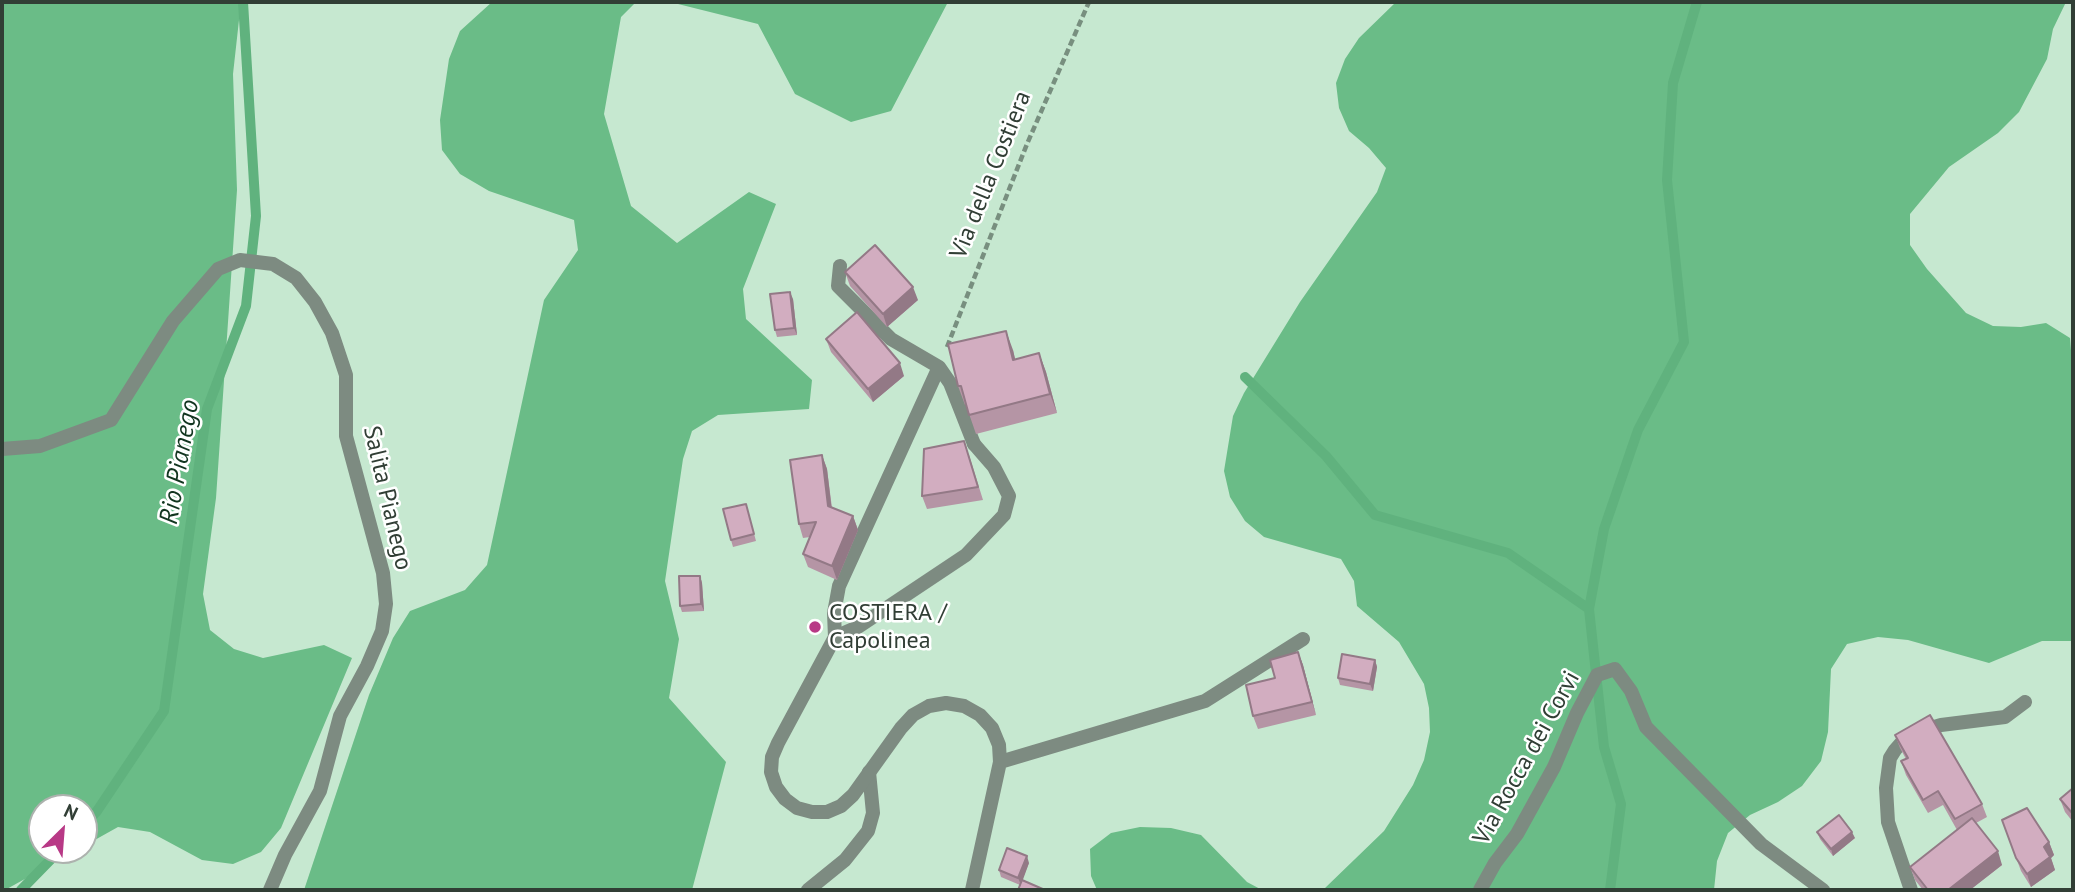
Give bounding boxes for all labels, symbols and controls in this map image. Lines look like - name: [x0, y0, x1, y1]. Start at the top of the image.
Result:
- street label: Via della Costiera: [944, 87, 1038, 263]
- water label: Rio Pianego: [154, 397, 206, 527]
- street label: Salita Pianego: [356, 423, 418, 573]
- place label: COSTIERA / Capolinea: [829, 599, 947, 655]
- marker: COSTIERA / Capolinea: [807, 619, 823, 635]
- street label: Via Rocca dei Corvi: [1467, 666, 1587, 850]
- north arrow: [28, 794, 98, 864]
- text: N: [60, 798, 82, 825]

